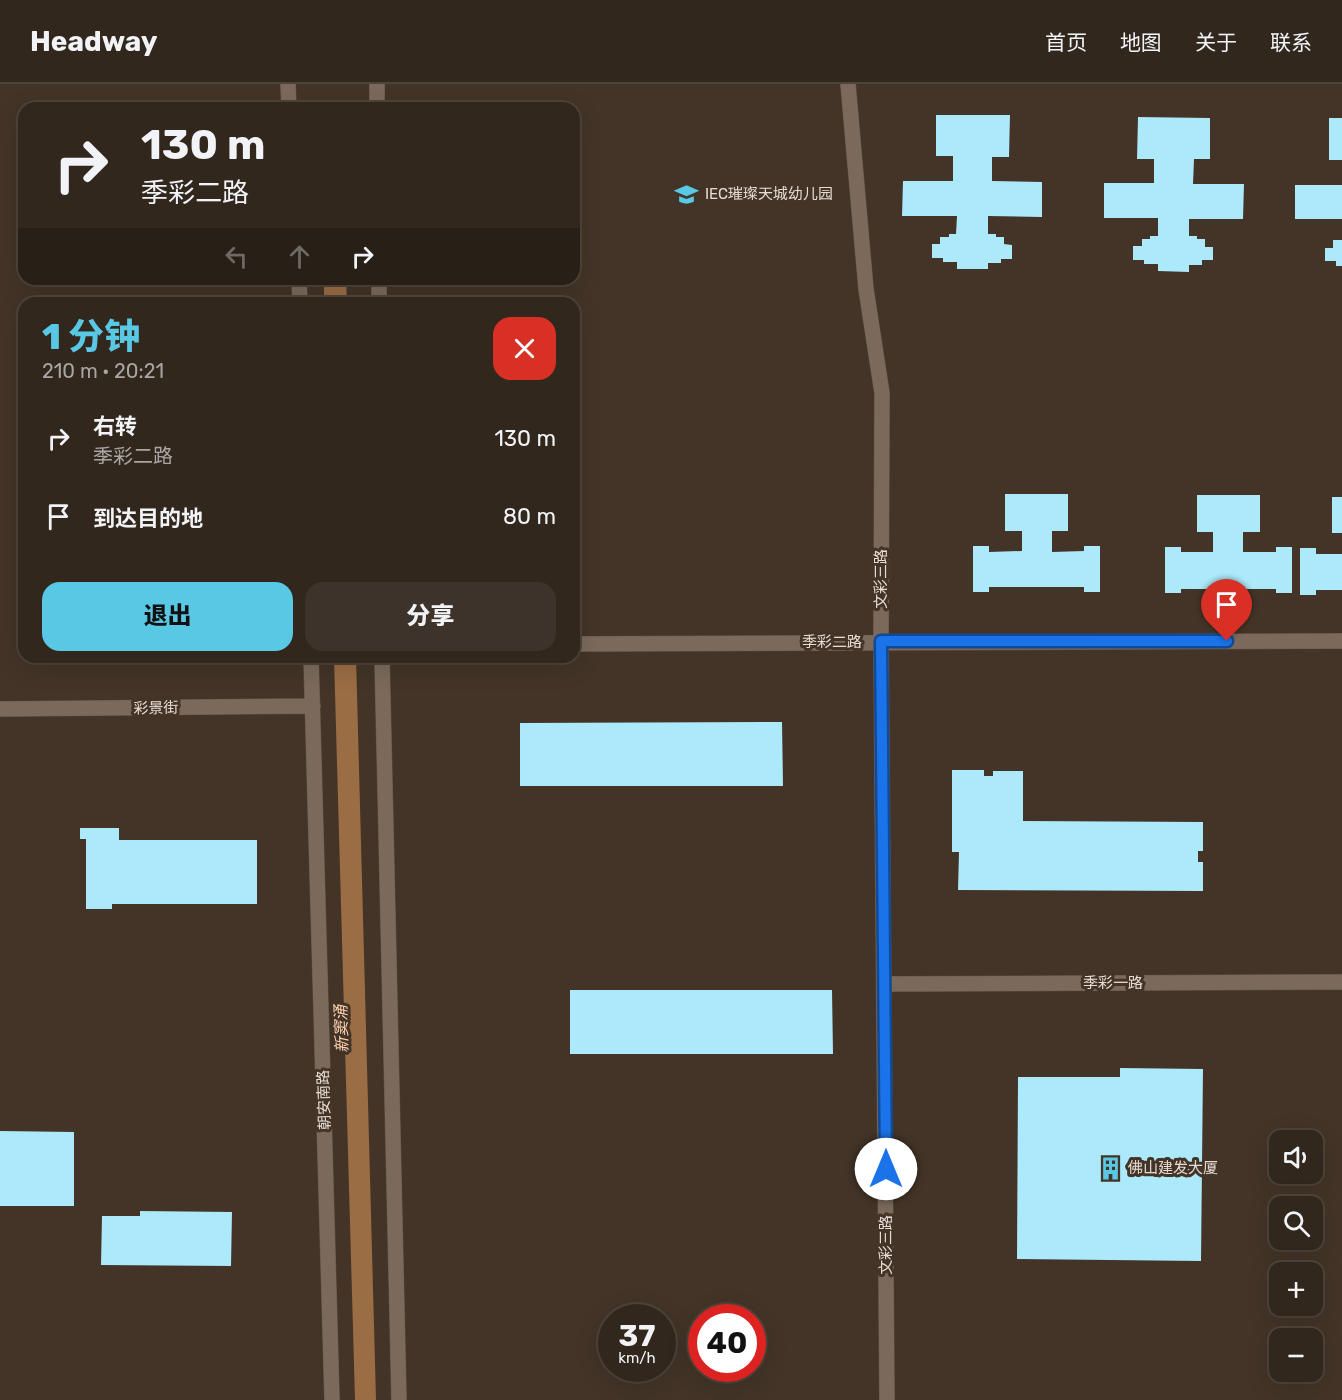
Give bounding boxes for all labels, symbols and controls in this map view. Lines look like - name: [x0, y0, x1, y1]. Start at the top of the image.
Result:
- text: Headway: [30, 25, 157, 58]
- text: 首页: [1045, 30, 1087, 55]
- text: 地图: [1120, 30, 1162, 55]
- text: 关于: [1195, 30, 1237, 55]
- text: 联系: [1270, 30, 1312, 55]
- text: 130 m: [141, 120, 266, 170]
- icon: right: [42, 126, 120, 204]
- text: 季彩二路: [141, 177, 249, 209]
- school or university icon: IEC璀璨天城幼儿园: [674, 181, 700, 207]
- place label: IEC璀璨天城幼儿园: [705, 185, 833, 203]
- icon: left: [220, 240, 253, 273]
- icon: ahead: [283, 240, 316, 273]
- icon: right: [346, 240, 379, 273]
- text: 1 分钟: [42, 315, 140, 358]
- button: close: [493, 317, 556, 380]
- text: 210 m · 20:21: [42, 359, 164, 383]
- text: 右转: [93, 413, 137, 440]
- icon: right: [42, 422, 75, 455]
- text: 130 m: [494, 425, 556, 452]
- text: 季彩二路: [93, 444, 173, 468]
- icon: arrive: [42, 500, 75, 533]
- text: 80 m: [503, 503, 556, 530]
- text: 到达目的地: [93, 505, 203, 532]
- street label: 文彩三路: [872, 549, 890, 609]
- pin: [1201, 579, 1252, 641]
- button: 退出: [42, 582, 293, 651]
- button: 分享: [305, 582, 556, 651]
- icon: arrive: [1210, 588, 1243, 621]
- street label: 季彩二路: [802, 633, 862, 651]
- street label: 彩景街: [133, 699, 179, 717]
- street label: 季彩一路: [1083, 974, 1143, 992]
- water label: 新窦涌: [331, 1003, 352, 1053]
- street label: 朝安南路: [314, 1070, 334, 1130]
- map controls: [1269, 1130, 1323, 1382]
- button: sound: [1269, 1130, 1323, 1184]
- position arrow: [854, 1137, 918, 1201]
- building icon: 佛山建发大厦: [1097, 1155, 1123, 1181]
- place label: 佛山建发大厦: [1128, 1159, 1218, 1177]
- button: search: [1269, 1196, 1323, 1250]
- street label: 文彩三路: [877, 1215, 895, 1275]
- button: +: [1269, 1262, 1323, 1316]
- speed limit sign: 40: [688, 1304, 766, 1382]
- text: 37: [619, 1318, 655, 1354]
- button: −: [1269, 1328, 1323, 1382]
- text: km/h: [618, 1349, 656, 1367]

